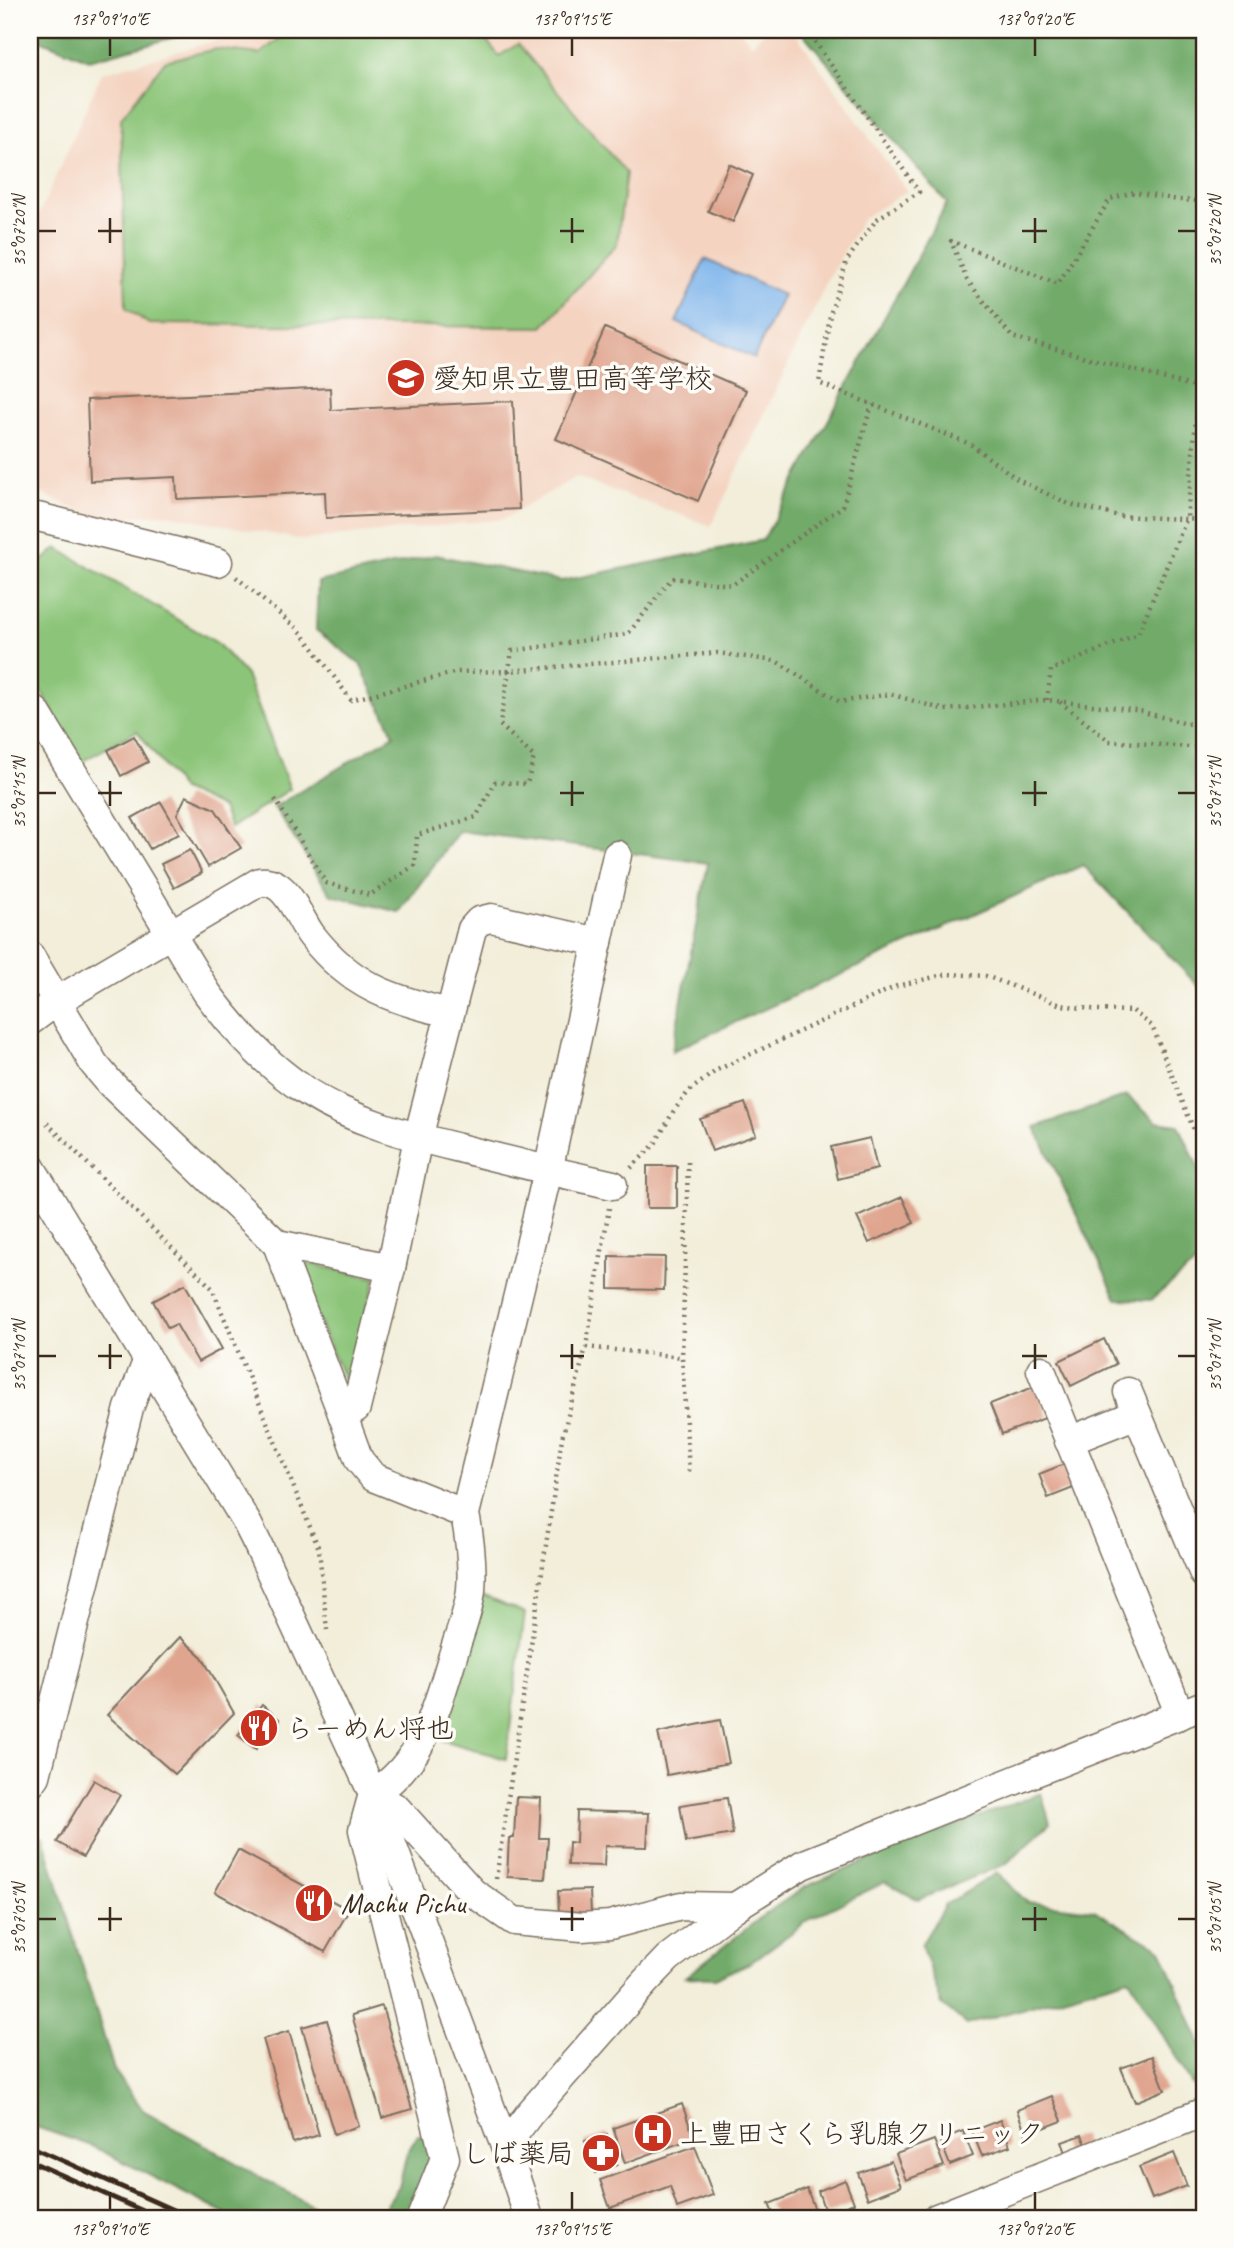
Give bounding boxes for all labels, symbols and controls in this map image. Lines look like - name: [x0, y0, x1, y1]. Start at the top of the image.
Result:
- text: 137°09'10"E: [71, 8, 151, 30]
- text: 137°09'15"E: [533, 8, 613, 30]
- text: 137°09'20"E: [996, 8, 1076, 30]
- text: 35°07'20"N: [8, 192, 30, 266]
- text: 35°07'20"N: [1204, 192, 1226, 266]
- school or university icon: 愛知県立豊田高等学校: [385, 357, 427, 399]
- place label: 愛知県立豊田高等学校: [433, 361, 713, 396]
- text: 35°07'15"N: [8, 754, 30, 828]
- text: 35°07'15"N: [1204, 754, 1226, 828]
- text: 35°07'10"N: [8, 1317, 30, 1391]
- text: 35°07'10"N: [1204, 1317, 1226, 1391]
- restaurant icon: らーめん将也: [238, 1707, 280, 1749]
- place label: らーめん将也: [286, 1711, 454, 1746]
- text: 35°07'05"N: [8, 1880, 30, 1954]
- text: 35°07'05"N: [1204, 1880, 1226, 1954]
- restaurant icon: Machu Pichu: [293, 1882, 335, 1924]
- place label: Machu Pichu: [341, 1886, 467, 1921]
- hospital icon: 上豊田さくら乳腺クリニック: [632, 2112, 674, 2154]
- place label: 上豊田さくら乳腺クリニック: [680, 2116, 1044, 2151]
- pharmacy icon: しば薬局: [580, 2132, 622, 2174]
- place label: しば薬局: [462, 2136, 574, 2171]
- text: 137°09'10"E: [71, 2218, 151, 2240]
- text: 137°09'15"E: [533, 2218, 613, 2240]
- text: 137°09'20"E: [996, 2218, 1076, 2240]

